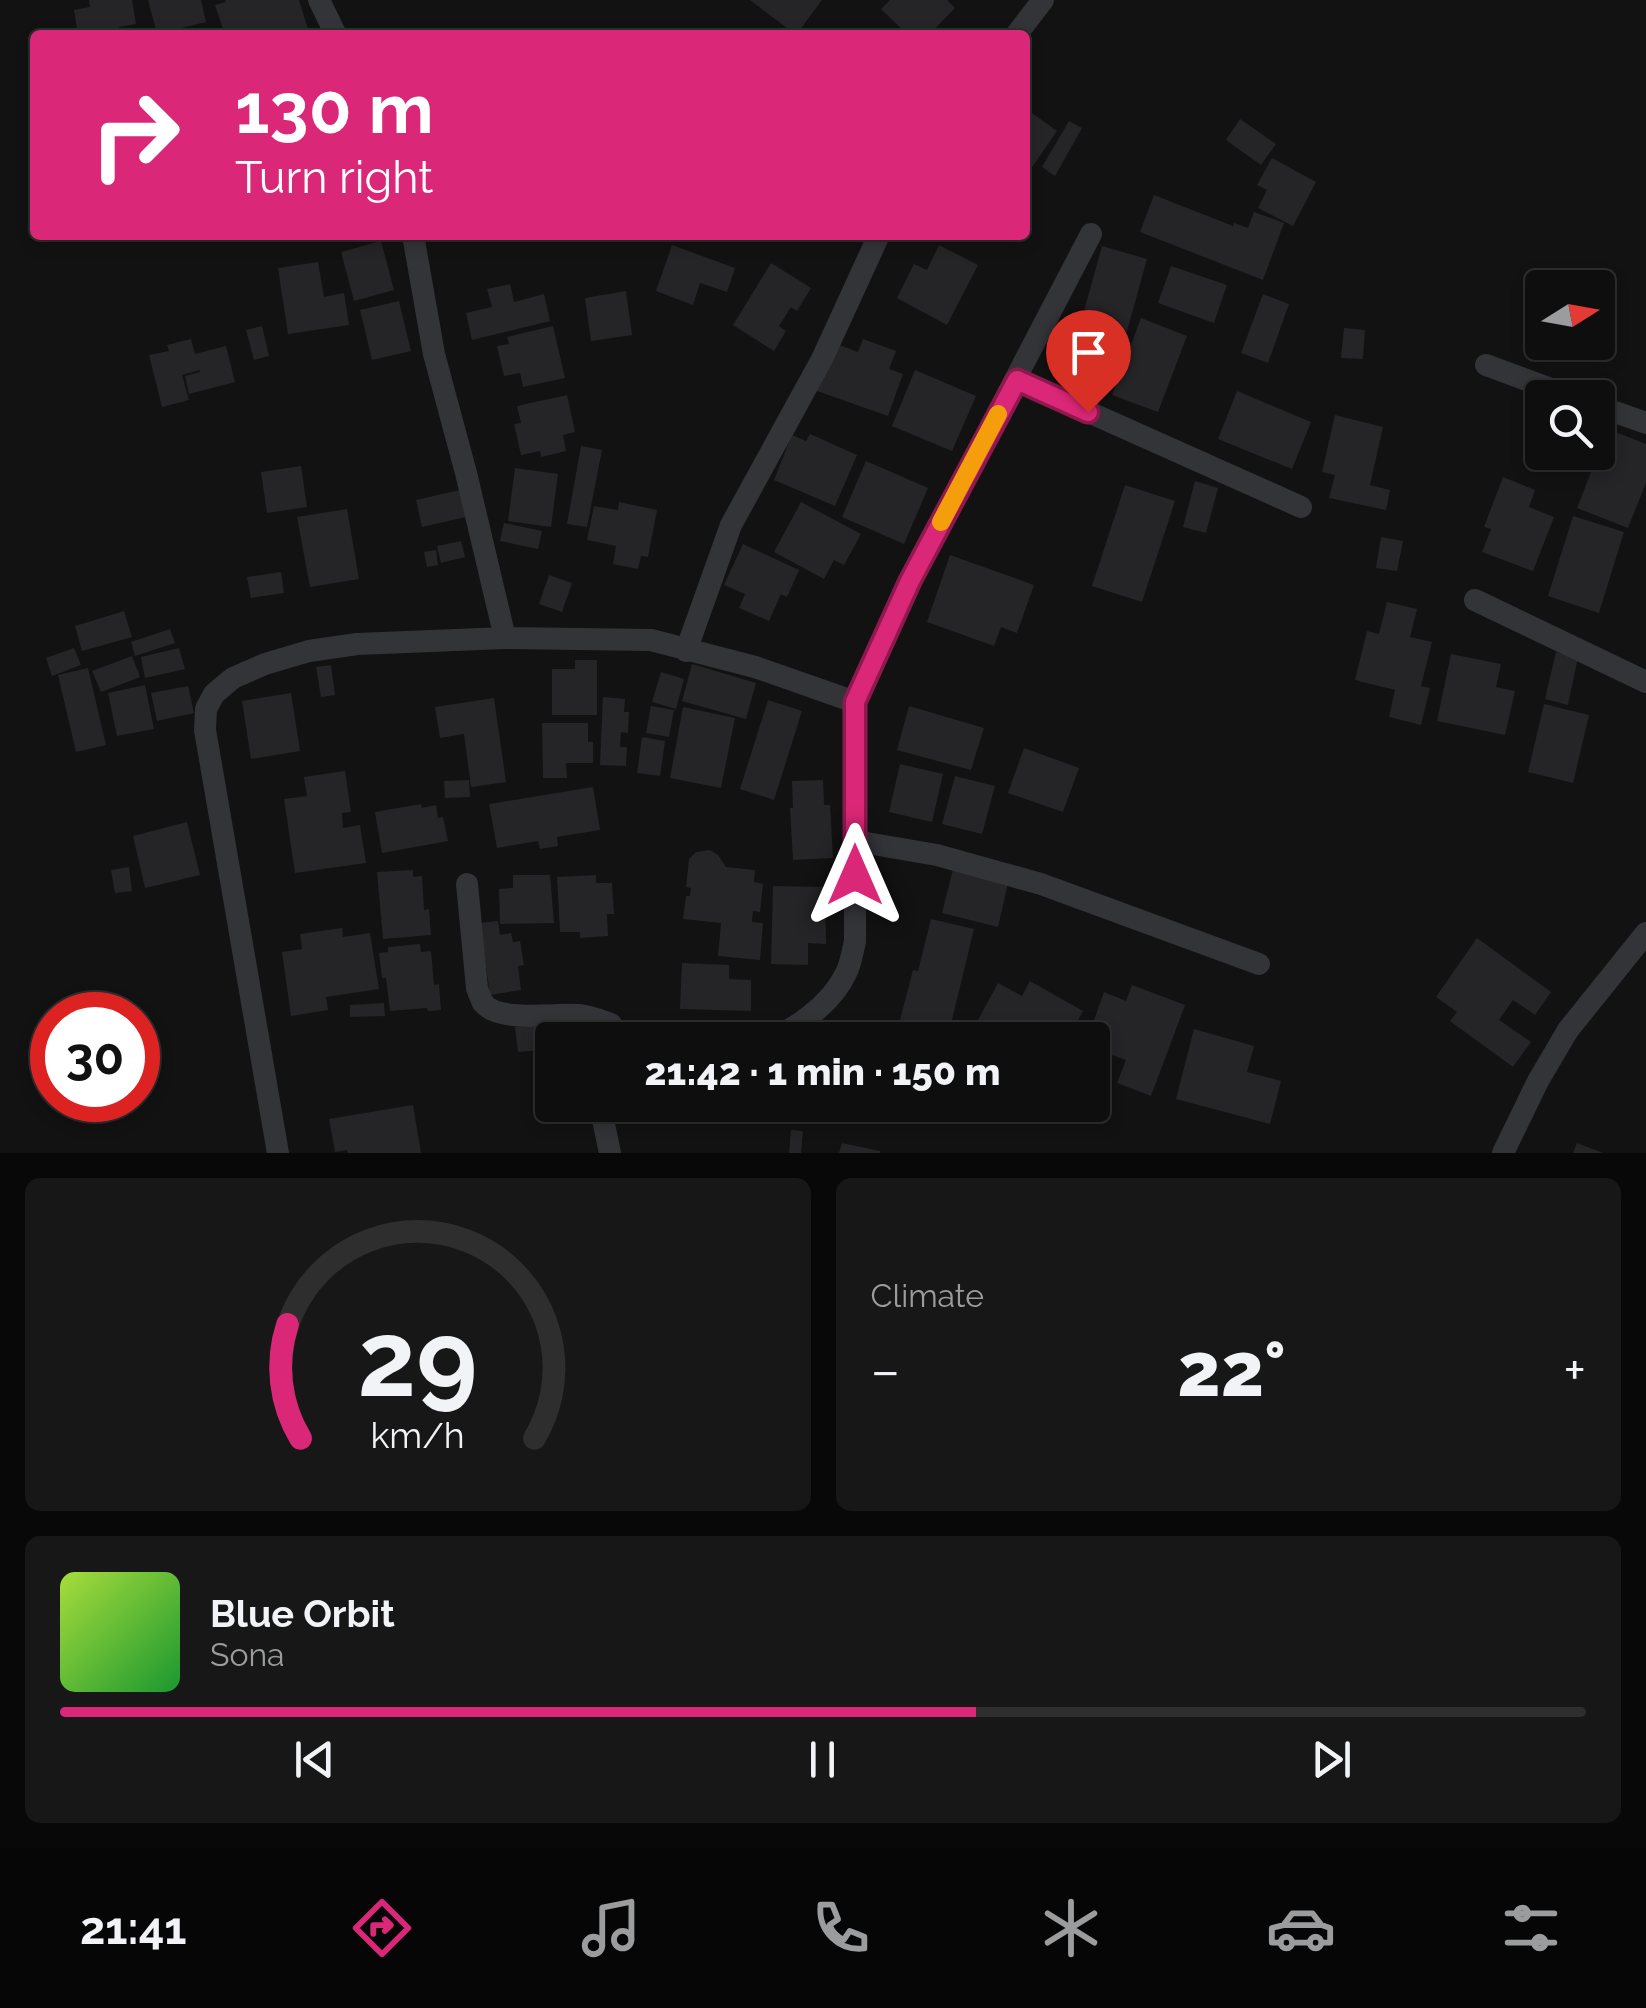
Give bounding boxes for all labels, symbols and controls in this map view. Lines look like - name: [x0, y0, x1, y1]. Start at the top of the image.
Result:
- text: 130 m: [235, 67, 434, 149]
- icon: right: [70, 70, 200, 200]
- text: Turn right: [235, 151, 433, 204]
- north arrow: [1525, 270, 1615, 360]
- map controls: [1525, 270, 1615, 470]
- pin: [1046, 310, 1131, 413]
- icon: arrive: [1061, 325, 1116, 380]
- button: search: [1525, 380, 1615, 470]
- position arrow: [803, 823, 907, 927]
- speed limit sign: 30: [30, 992, 160, 1122]
- text: 21:42 · 1 min · 150 m: [645, 1049, 1000, 1094]
- text: Climate: [871, 1277, 984, 1314]
- text: 29: [358, 1298, 478, 1420]
- text: 22°: [1177, 1325, 1286, 1414]
- text: −: [871, 1338, 900, 1403]
- text: +: [1563, 1338, 1586, 1403]
- text: km/h: [371, 1414, 465, 1456]
- text: Blue Orbit: [210, 1591, 395, 1636]
- text: Sona: [210, 1636, 285, 1673]
- icon: previous: [287, 1732, 342, 1787]
- icon: pause: [795, 1732, 850, 1787]
- icon: next: [1304, 1732, 1359, 1787]
- icon: directions: [347, 1893, 417, 1963]
- icon: music: [576, 1893, 646, 1963]
- icon: phone: [806, 1893, 876, 1963]
- icon: climate: [1036, 1893, 1106, 1963]
- icon: car: [1266, 1893, 1336, 1963]
- icon: filters: [1496, 1893, 1566, 1963]
- text: 21:41: [80, 1902, 187, 1955]

